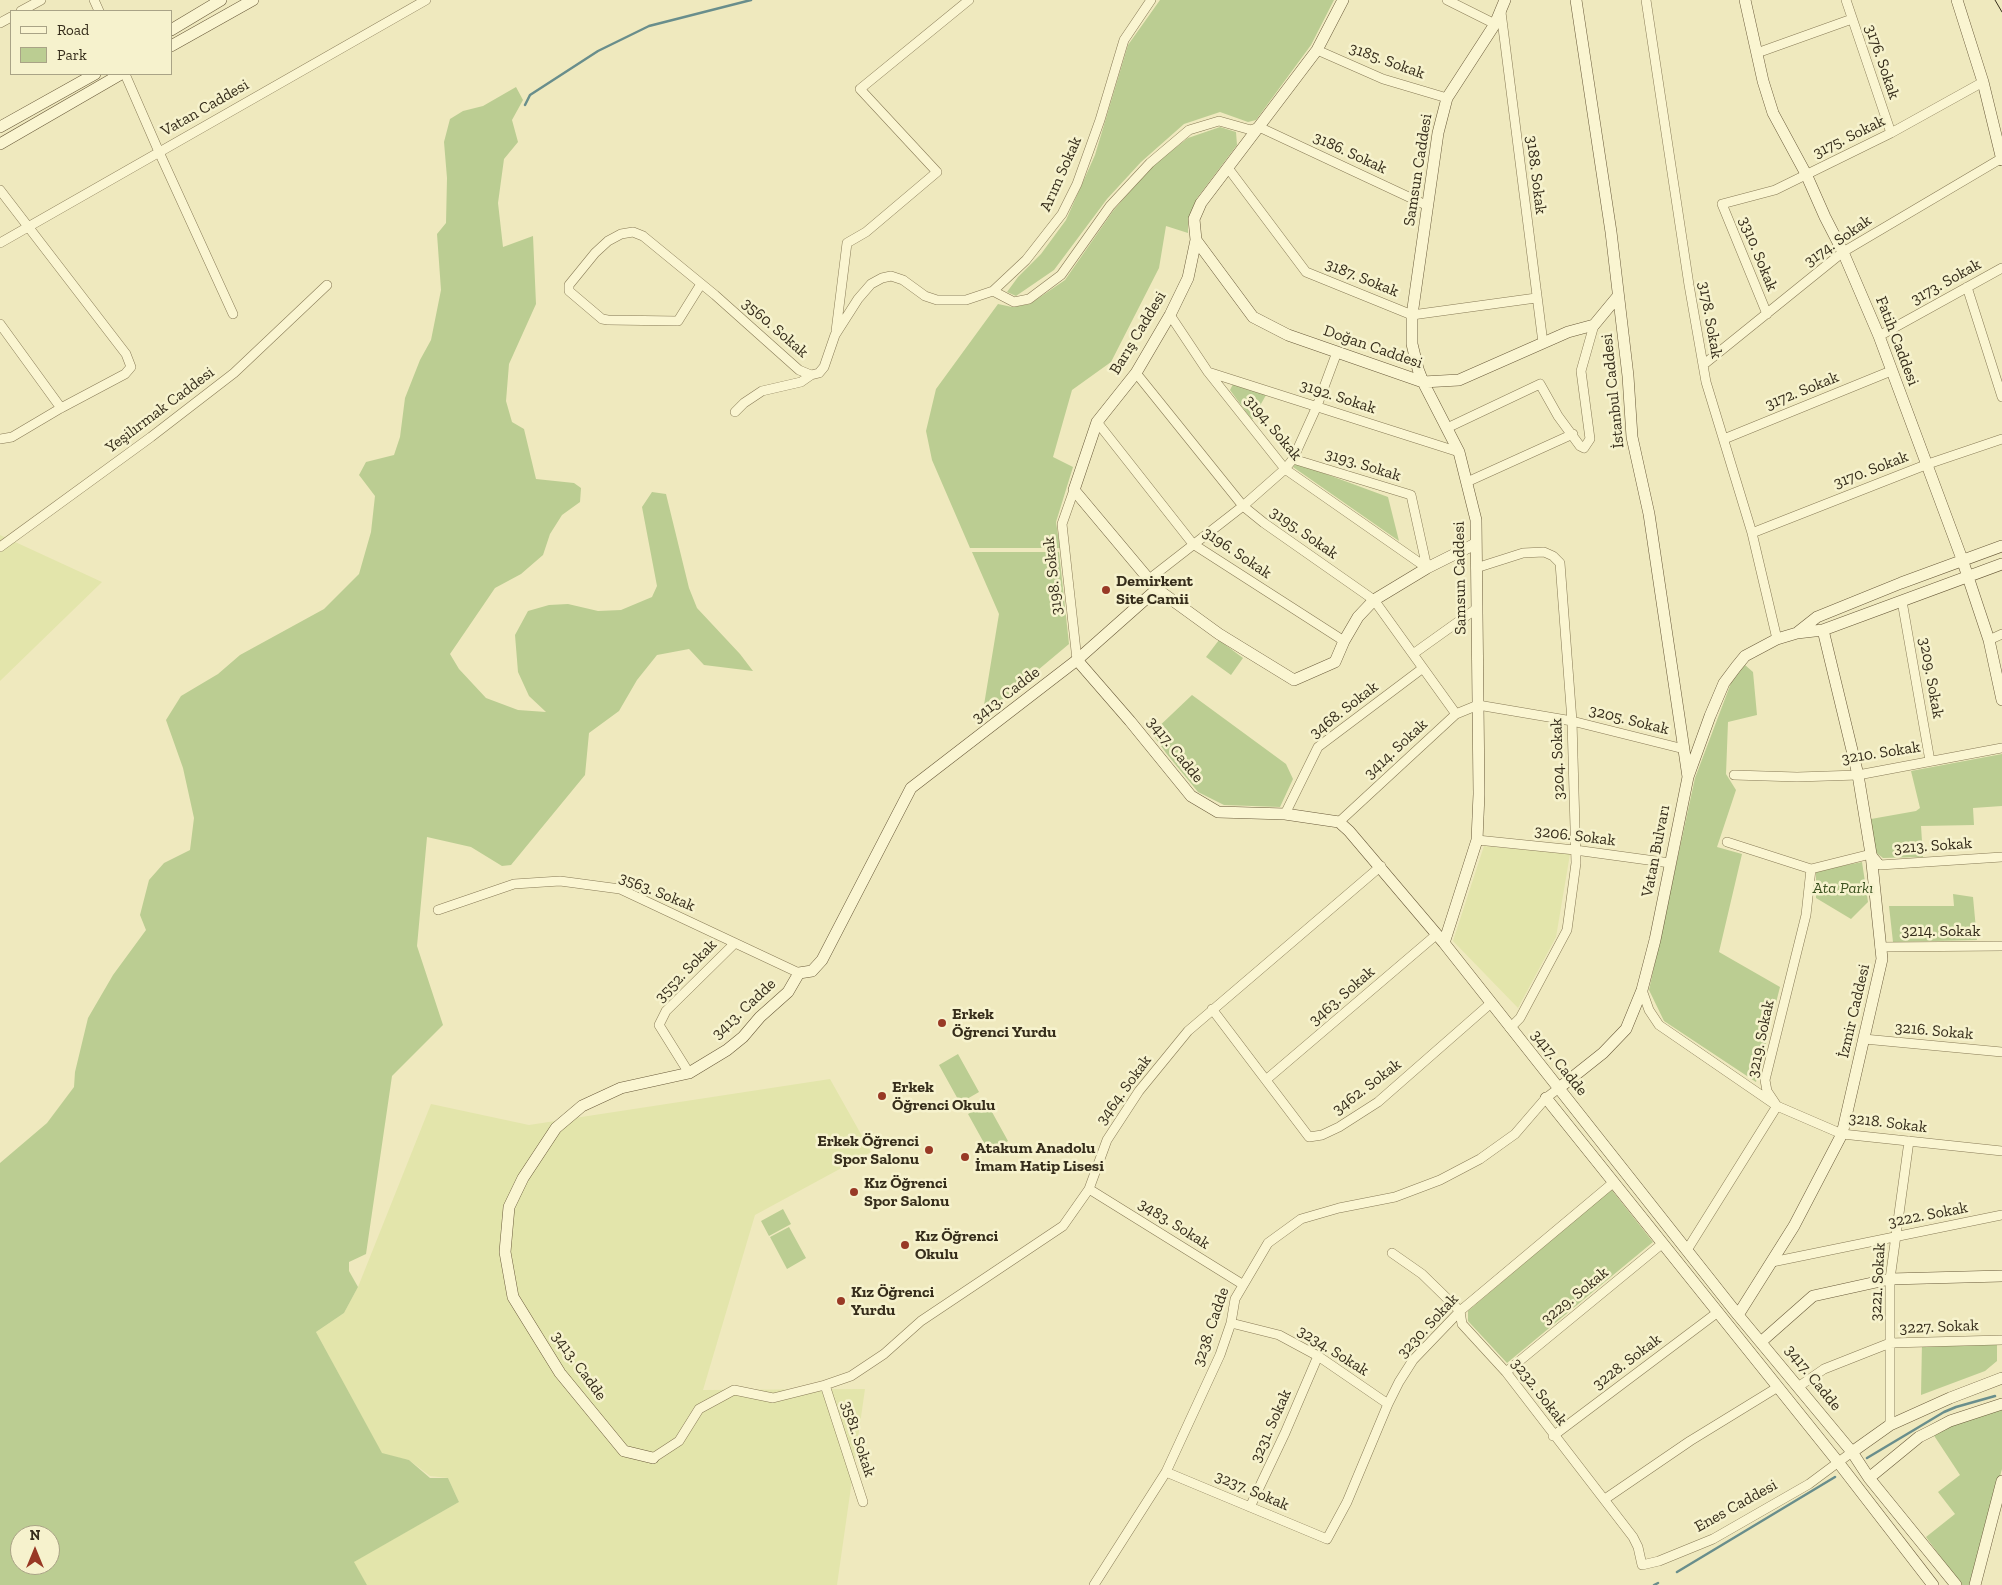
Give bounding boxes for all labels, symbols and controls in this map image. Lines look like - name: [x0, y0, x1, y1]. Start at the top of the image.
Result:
- legend: [10, 10, 172, 75]
- text: Road: [57, 21, 89, 39]
- street label: 3176. Sokak: [1860, 22, 1904, 102]
- street label: 3185. Sokak: [1347, 38, 1427, 84]
- text: Park: [57, 46, 87, 64]
- street label: Vatan Caddesi: [158, 75, 252, 141]
- street label: 3175. Sokak: [1810, 111, 1888, 163]
- street label: Samsun Caddesi: [1400, 112, 1436, 228]
- street label: 3186. Sokak: [1310, 128, 1390, 178]
- street label: Arım Sokak: [1036, 134, 1086, 214]
- street label: 3188. Sokak: [1522, 135, 1550, 215]
- street label: 3174. Sokak: [1801, 211, 1875, 271]
- street label: 3310. Sokak: [1734, 214, 1782, 294]
- street label: 3187. Sokak: [1322, 255, 1402, 301]
- street label: 3173. Sokak: [1908, 255, 1984, 309]
- street label: 3178. Sokak: [1694, 280, 1726, 360]
- street label: Barış Caddesi: [1106, 288, 1170, 378]
- street label: 3560. Sokak: [738, 294, 812, 362]
- street label: Fatih Caddesi: [1871, 294, 1923, 388]
- street label: Doğan Caddesi: [1321, 321, 1425, 373]
- street label: İstanbul Caddesi: [1597, 333, 1629, 449]
- street label: Yeşilırmak Caddesi: [102, 363, 218, 457]
- street label: 3172. Sokak: [1762, 368, 1842, 414]
- street label: 3192. Sokak: [1298, 376, 1378, 418]
- street label: 3194. Sokak: [1240, 391, 1306, 465]
- street label: 3193. Sokak: [1323, 444, 1403, 486]
- street label: 3170. Sokak: [1831, 447, 1911, 493]
- street label: 3195. Sokak: [1266, 503, 1342, 563]
- street label: Samsun Caddesi: [1449, 521, 1471, 635]
- street label: 3196. Sokak: [1199, 523, 1275, 583]
- street label: 3198. Sokak: [1039, 536, 1067, 616]
- place label: Demirkent Site Camii: [1116, 571, 1193, 609]
- marker: Demirkent Site Camii: [1100, 584, 1112, 596]
- street label: 3209. Sokak: [1914, 636, 1948, 720]
- street label: 3413. Cadde: [968, 663, 1044, 727]
- street label: 3468. Sokak: [1306, 677, 1382, 743]
- street label: 3205. Sokak: [1587, 701, 1671, 739]
- street label: 3417. Cadde: [1143, 713, 1207, 787]
- street label: 3414. Sokak: [1360, 715, 1432, 783]
- street label: 3204. Sokak: [1547, 718, 1569, 800]
- street label: 3210. Sokak: [1840, 737, 1922, 769]
- street label: Vatan Bulvarı: [1638, 803, 1674, 899]
- street label: 3206. Sokak: [1533, 821, 1617, 851]
- street label: 3213. Sokak: [1893, 834, 1973, 858]
- street label: 3563. Sokak: [616, 868, 698, 916]
- park label: Ata Parkı: [1813, 878, 1873, 898]
- street label: 3214. Sokak: [1902, 921, 1980, 941]
- street label: 3552. Sokak: [651, 935, 721, 1007]
- street label: 3463. Sokak: [1305, 962, 1379, 1030]
- street label: İzmir Caddesi: [1834, 962, 1874, 1060]
- street label: 3413. Cadde: [708, 974, 780, 1044]
- street label: 3219. Sokak: [1743, 998, 1779, 1080]
- place label: Erkek Öğrenci Yurdu: [952, 1004, 1056, 1042]
- marker: Erkek Öğrenci Yurdu: [936, 1017, 948, 1029]
- street label: 3216. Sokak: [1894, 1018, 1974, 1044]
- street label: 3417. Cadde: [1527, 1026, 1591, 1100]
- street label: 3464. Sokak: [1092, 1051, 1156, 1129]
- street label: 3462. Sokak: [1329, 1055, 1405, 1119]
- place label: Erkek Öğrenci Okulu: [892, 1077, 995, 1115]
- marker: Erkek Öğrenci Okulu: [876, 1090, 888, 1102]
- street label: 3218. Sokak: [1848, 1109, 1928, 1137]
- place label: Erkek Öğrenci Spor Salonu: [817, 1131, 919, 1169]
- place label: Atakum Anadolu İmam Hatip Lisesi: [975, 1138, 1104, 1176]
- marker: Erkek Öğrenci Spor Salonu: [923, 1144, 935, 1156]
- marker: Atakum Anadolu İmam Hatip Lisesi: [959, 1151, 971, 1163]
- place label: Kız Öğrenci Spor Salonu: [864, 1173, 949, 1211]
- marker: Kız Öğrenci Spor Salonu: [848, 1186, 860, 1198]
- street label: 3483. Sokak: [1135, 1194, 1213, 1254]
- street label: 3222. Sokak: [1887, 1198, 1969, 1232]
- place label: Kız Öğrenci Okulu: [915, 1226, 998, 1264]
- marker: Kız Öğrenci Okulu: [899, 1239, 911, 1251]
- street label: 3221. Sokak: [1866, 1242, 1890, 1322]
- street label: 3229. Sokak: [1538, 1263, 1612, 1329]
- place label: Kız Öğrenci Yurdu: [851, 1282, 934, 1320]
- street label: 3238. Cadde: [1188, 1285, 1234, 1369]
- street label: 3230. Sokak: [1393, 1290, 1463, 1362]
- marker: Kız Öğrenci Yurdu: [835, 1295, 847, 1307]
- street label: 3227. Sokak: [1899, 1316, 1979, 1338]
- street label: 3234. Sokak: [1294, 1321, 1372, 1381]
- street label: 3413. Cadde: [548, 1328, 610, 1404]
- street label: 3228. Sokak: [1589, 1330, 1665, 1394]
- street label: 3417. Cadde: [1781, 1341, 1845, 1415]
- street label: 3232. Sokak: [1507, 1354, 1571, 1430]
- street label: 3231. Sokak: [1246, 1386, 1296, 1466]
- street label: 3581. Sokak: [837, 1399, 879, 1479]
- street label: 3237. Sokak: [1212, 1467, 1292, 1515]
- street label: Enes Caddesi: [1691, 1475, 1781, 1537]
- north arrow: [10, 1525, 60, 1575]
- text: N: [30, 1527, 40, 1544]

